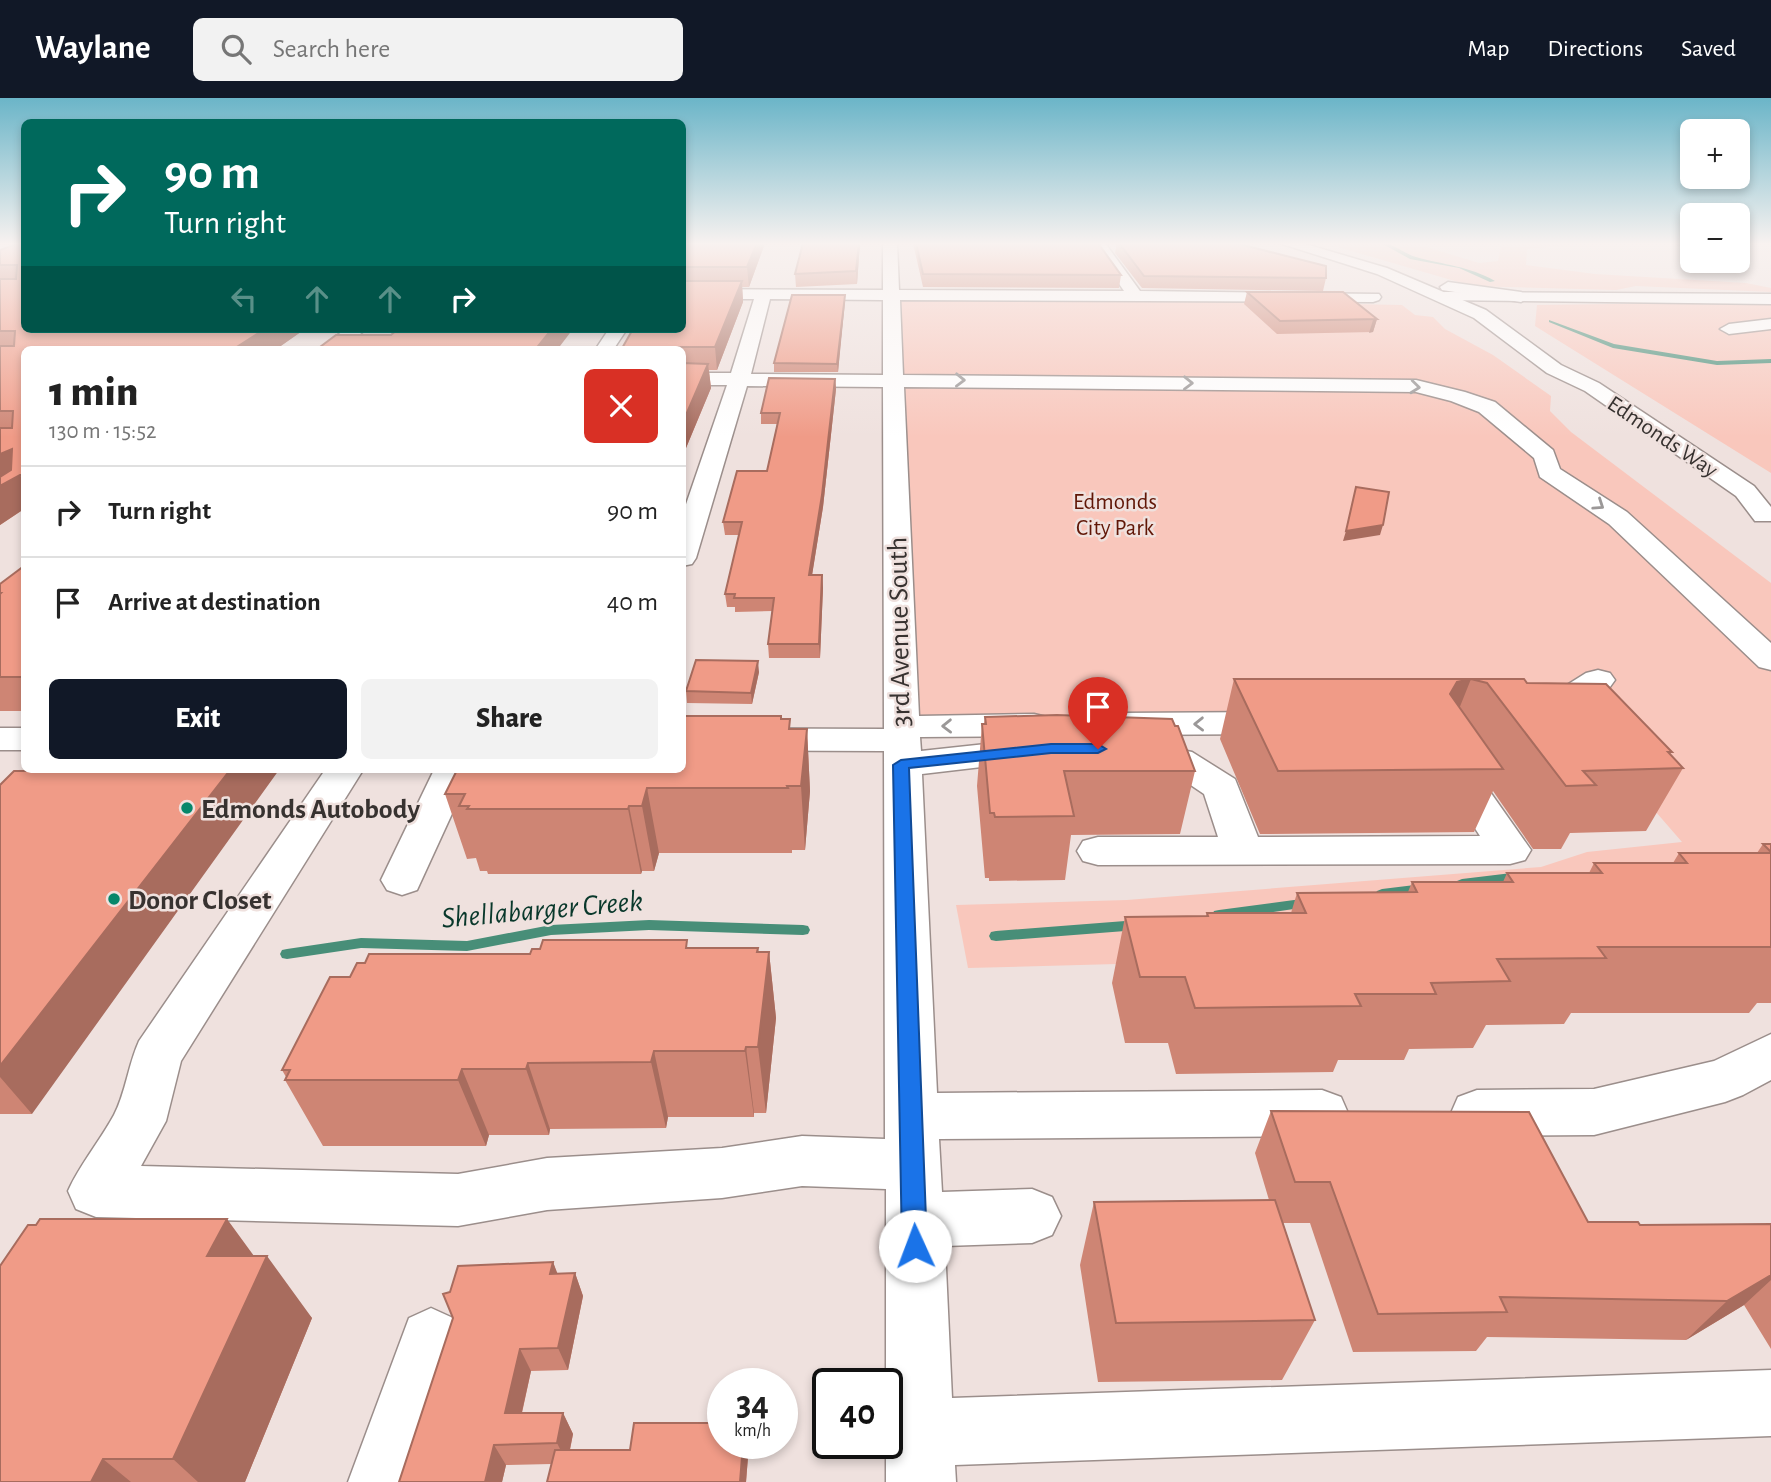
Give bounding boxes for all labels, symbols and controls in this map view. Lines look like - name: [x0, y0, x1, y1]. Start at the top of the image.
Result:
- search box: [193, 18, 683, 81]
- icon: search: [217, 30, 255, 68]
- text: Waylane: [35, 32, 151, 65]
- text: Search here: [273, 36, 390, 62]
- text: Map: [1467, 37, 1509, 61]
- text: Directions: [1547, 37, 1643, 61]
- text: Saved: [1681, 37, 1736, 61]
- map controls: [1680, 119, 1750, 273]
- button: +: [1680, 119, 1750, 189]
- icon: right: [49, 147, 140, 238]
- text: 90 m: [164, 149, 260, 198]
- button: −: [1680, 203, 1750, 273]
- text: Turn right: [164, 207, 286, 239]
- icon: left: [225, 280, 263, 318]
- icon: ahead: [298, 280, 336, 318]
- icon: ahead: [371, 280, 409, 318]
- icon: right: [444, 280, 482, 318]
- button: close: [584, 369, 658, 443]
- text: 1 min: [49, 371, 138, 413]
- one-way arrow: [955, 372, 966, 388]
- one-way arrow: [1183, 375, 1193, 391]
- one-way arrow: [1410, 379, 1421, 394]
- street label: Edmonds Way: [1603, 392, 1722, 482]
- text: 130 m · 15:52: [49, 420, 156, 443]
- park label: Edmonds City Park: [1073, 491, 1157, 540]
- icon: right: [49, 493, 87, 531]
- one-way arrow: [1591, 497, 1604, 509]
- text: Turn right: [108, 498, 211, 524]
- text: 90 m: [607, 498, 658, 524]
- street label: 3rd Avenue South: [884, 537, 916, 727]
- icon: arrive: [49, 584, 87, 622]
- text: Arrive at destination: [108, 589, 321, 615]
- text: 40 m: [607, 589, 658, 615]
- pin: [1068, 677, 1128, 749]
- button: Exit: [49, 679, 347, 759]
- button: Share: [361, 679, 658, 759]
- icon: arrive: [1079, 688, 1117, 726]
- one-way arrow: [1193, 716, 1203, 732]
- one-way arrow: [941, 718, 951, 734]
- place label: Edmonds Autobody: [201, 796, 420, 824]
- marker: Edmonds Autobody: [179, 800, 195, 816]
- water label: Shellabarger Creek: [440, 886, 644, 934]
- place label: Donor Closet: [128, 887, 272, 915]
- marker: Donor Closet: [106, 891, 122, 907]
- position arrow: [878, 1209, 952, 1283]
- speed limit sign: 40: [812, 1368, 903, 1459]
- text: 34: [736, 1387, 769, 1422]
- text: km/h: [734, 1422, 771, 1440]

